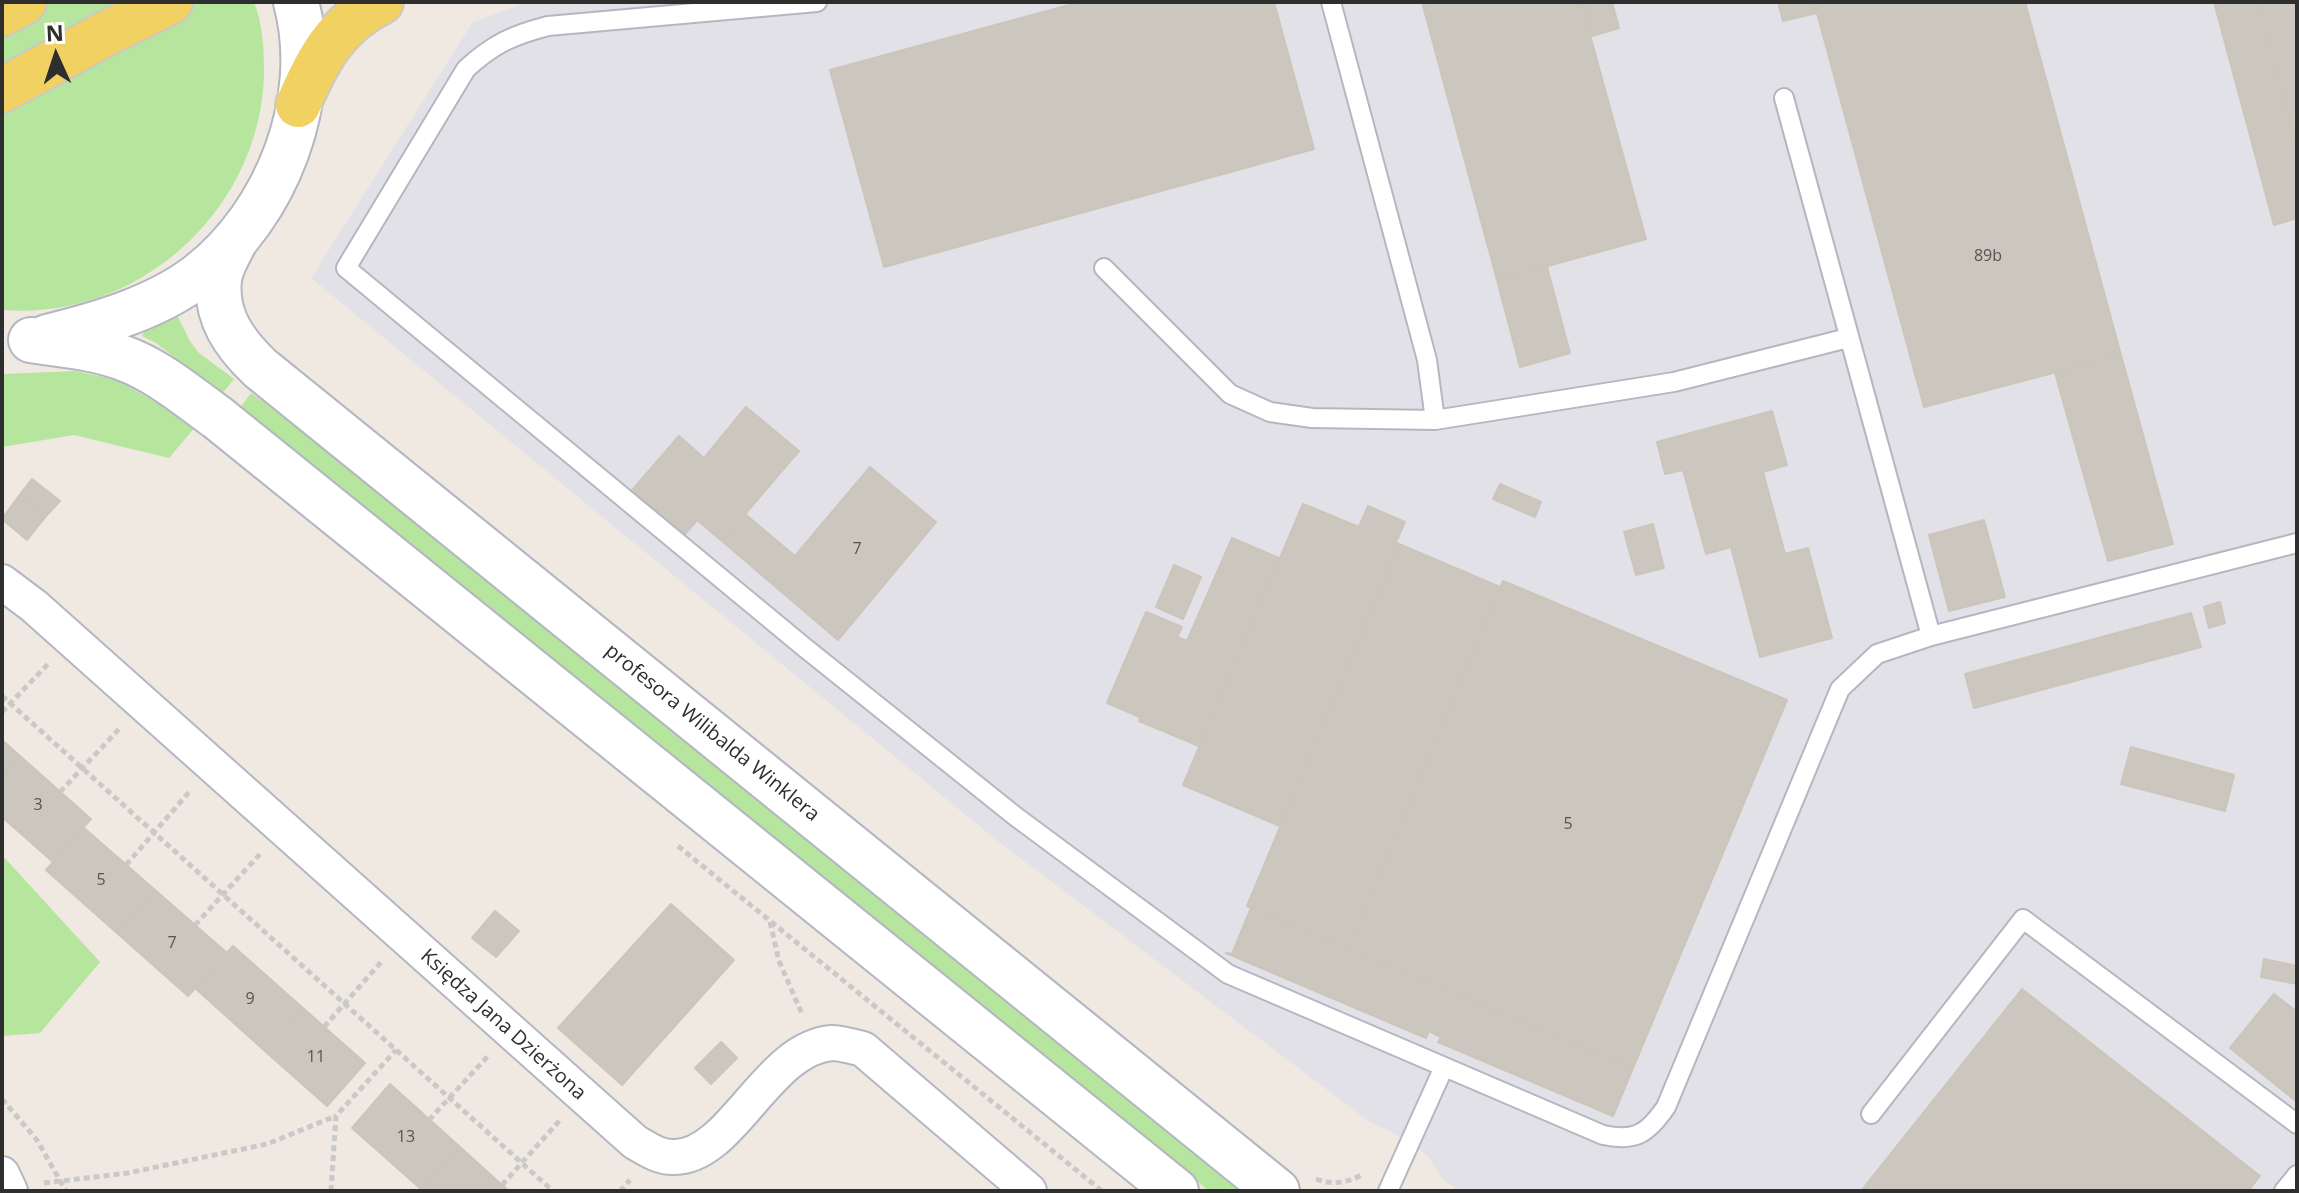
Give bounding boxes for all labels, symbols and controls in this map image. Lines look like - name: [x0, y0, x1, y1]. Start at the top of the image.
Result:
- north arrow: [16, 16, 96, 96]
- text: N: [45, 17, 64, 47]
- house number: 89b: [1974, 246, 2002, 266]
- house number: 7: [852, 539, 862, 559]
- street label: profesora Wilibalda Winklera: [600, 639, 824, 827]
- house number: 3: [33, 795, 43, 815]
- house number: 5: [1563, 814, 1573, 834]
- house number: 5: [96, 870, 106, 890]
- house number: 7: [167, 933, 177, 953]
- street label: Księdza Jana Dzierżona: [415, 944, 591, 1106]
- house number: 9: [245, 989, 255, 1009]
- house number: 11: [307, 1047, 325, 1067]
- house number: 13: [397, 1127, 415, 1147]

